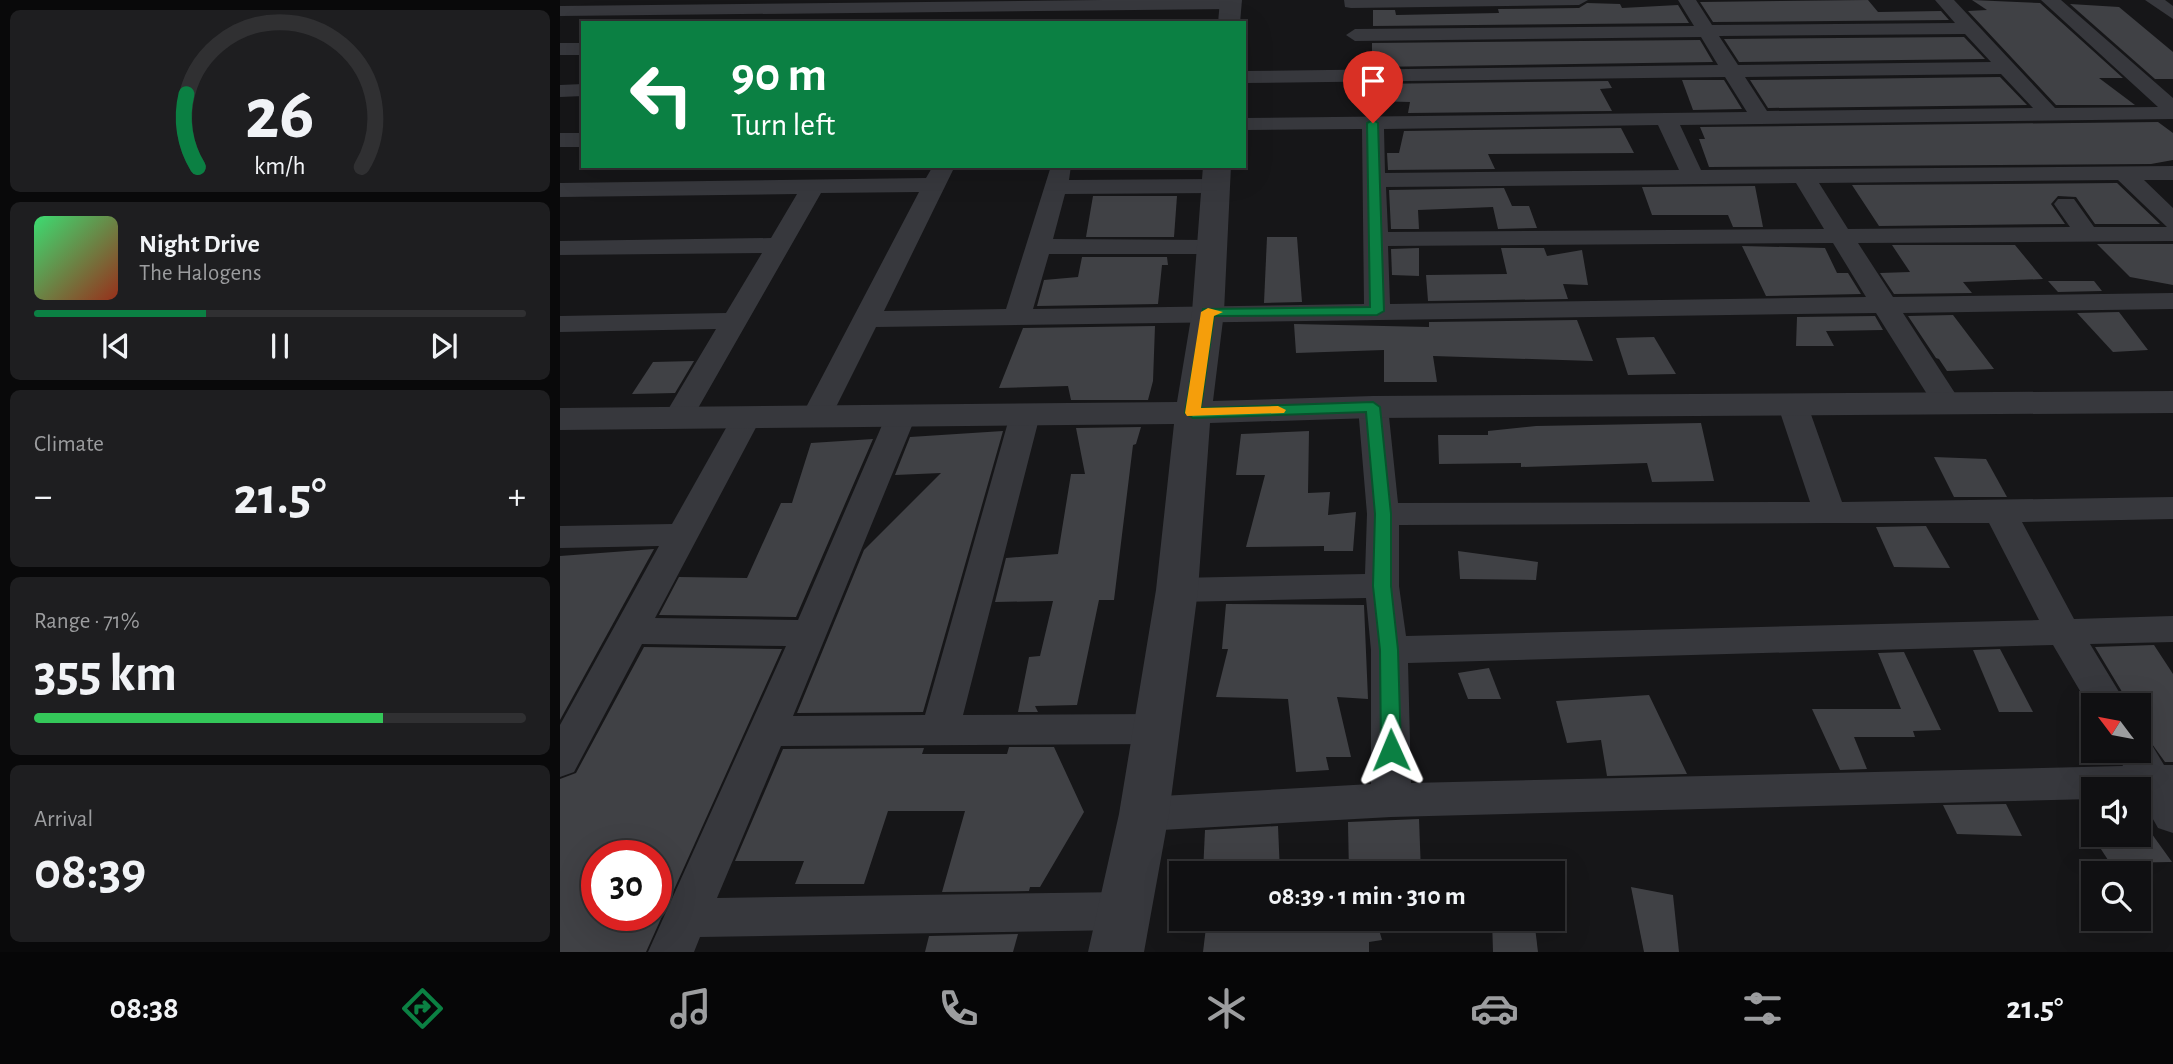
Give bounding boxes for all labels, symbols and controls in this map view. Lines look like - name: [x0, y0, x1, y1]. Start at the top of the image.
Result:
- icon: left: [616, 49, 707, 140]
- text: 90 m: [731, 51, 827, 100]
- pin: [1343, 51, 1403, 123]
- icon: arrive: [1354, 62, 1392, 100]
- text: 26: [245, 79, 315, 152]
- text: Turn left: [731, 109, 835, 141]
- text: km/h: [254, 154, 306, 179]
- text: Night Drive: [139, 231, 260, 257]
- text: The Halogens: [139, 262, 261, 285]
- icon: previous: [97, 327, 135, 365]
- icon: pause: [261, 327, 299, 365]
- icon: next: [425, 327, 463, 365]
- text: Climate: [34, 433, 104, 456]
- text: 21.5°: [234, 471, 326, 523]
- text: −: [34, 478, 52, 516]
- text: +: [508, 478, 526, 516]
- text: Range · 71%: [34, 610, 140, 633]
- text: 355 km: [34, 648, 177, 700]
- north arrow: [2081, 693, 2151, 763]
- map controls: [2081, 693, 2151, 931]
- position arrow: [1354, 713, 1428, 787]
- button: sound: [2081, 777, 2151, 847]
- text: Arrival: [34, 808, 93, 831]
- speed limit sign: 30: [581, 840, 672, 931]
- text: 08:39: [34, 846, 146, 898]
- button: search: [2081, 861, 2151, 931]
- text: 08:39 · 1 min · 310 m: [1268, 883, 1466, 909]
- icon: directions: [398, 984, 447, 1033]
- icon: music: [666, 984, 715, 1033]
- icon: phone: [934, 984, 983, 1033]
- icon: climate: [1202, 984, 1251, 1033]
- icon: car: [1470, 984, 1519, 1033]
- icon: filters: [1738, 984, 1787, 1033]
- text: 08:38: [110, 992, 179, 1024]
- text: 21.5°: [2006, 992, 2063, 1024]

